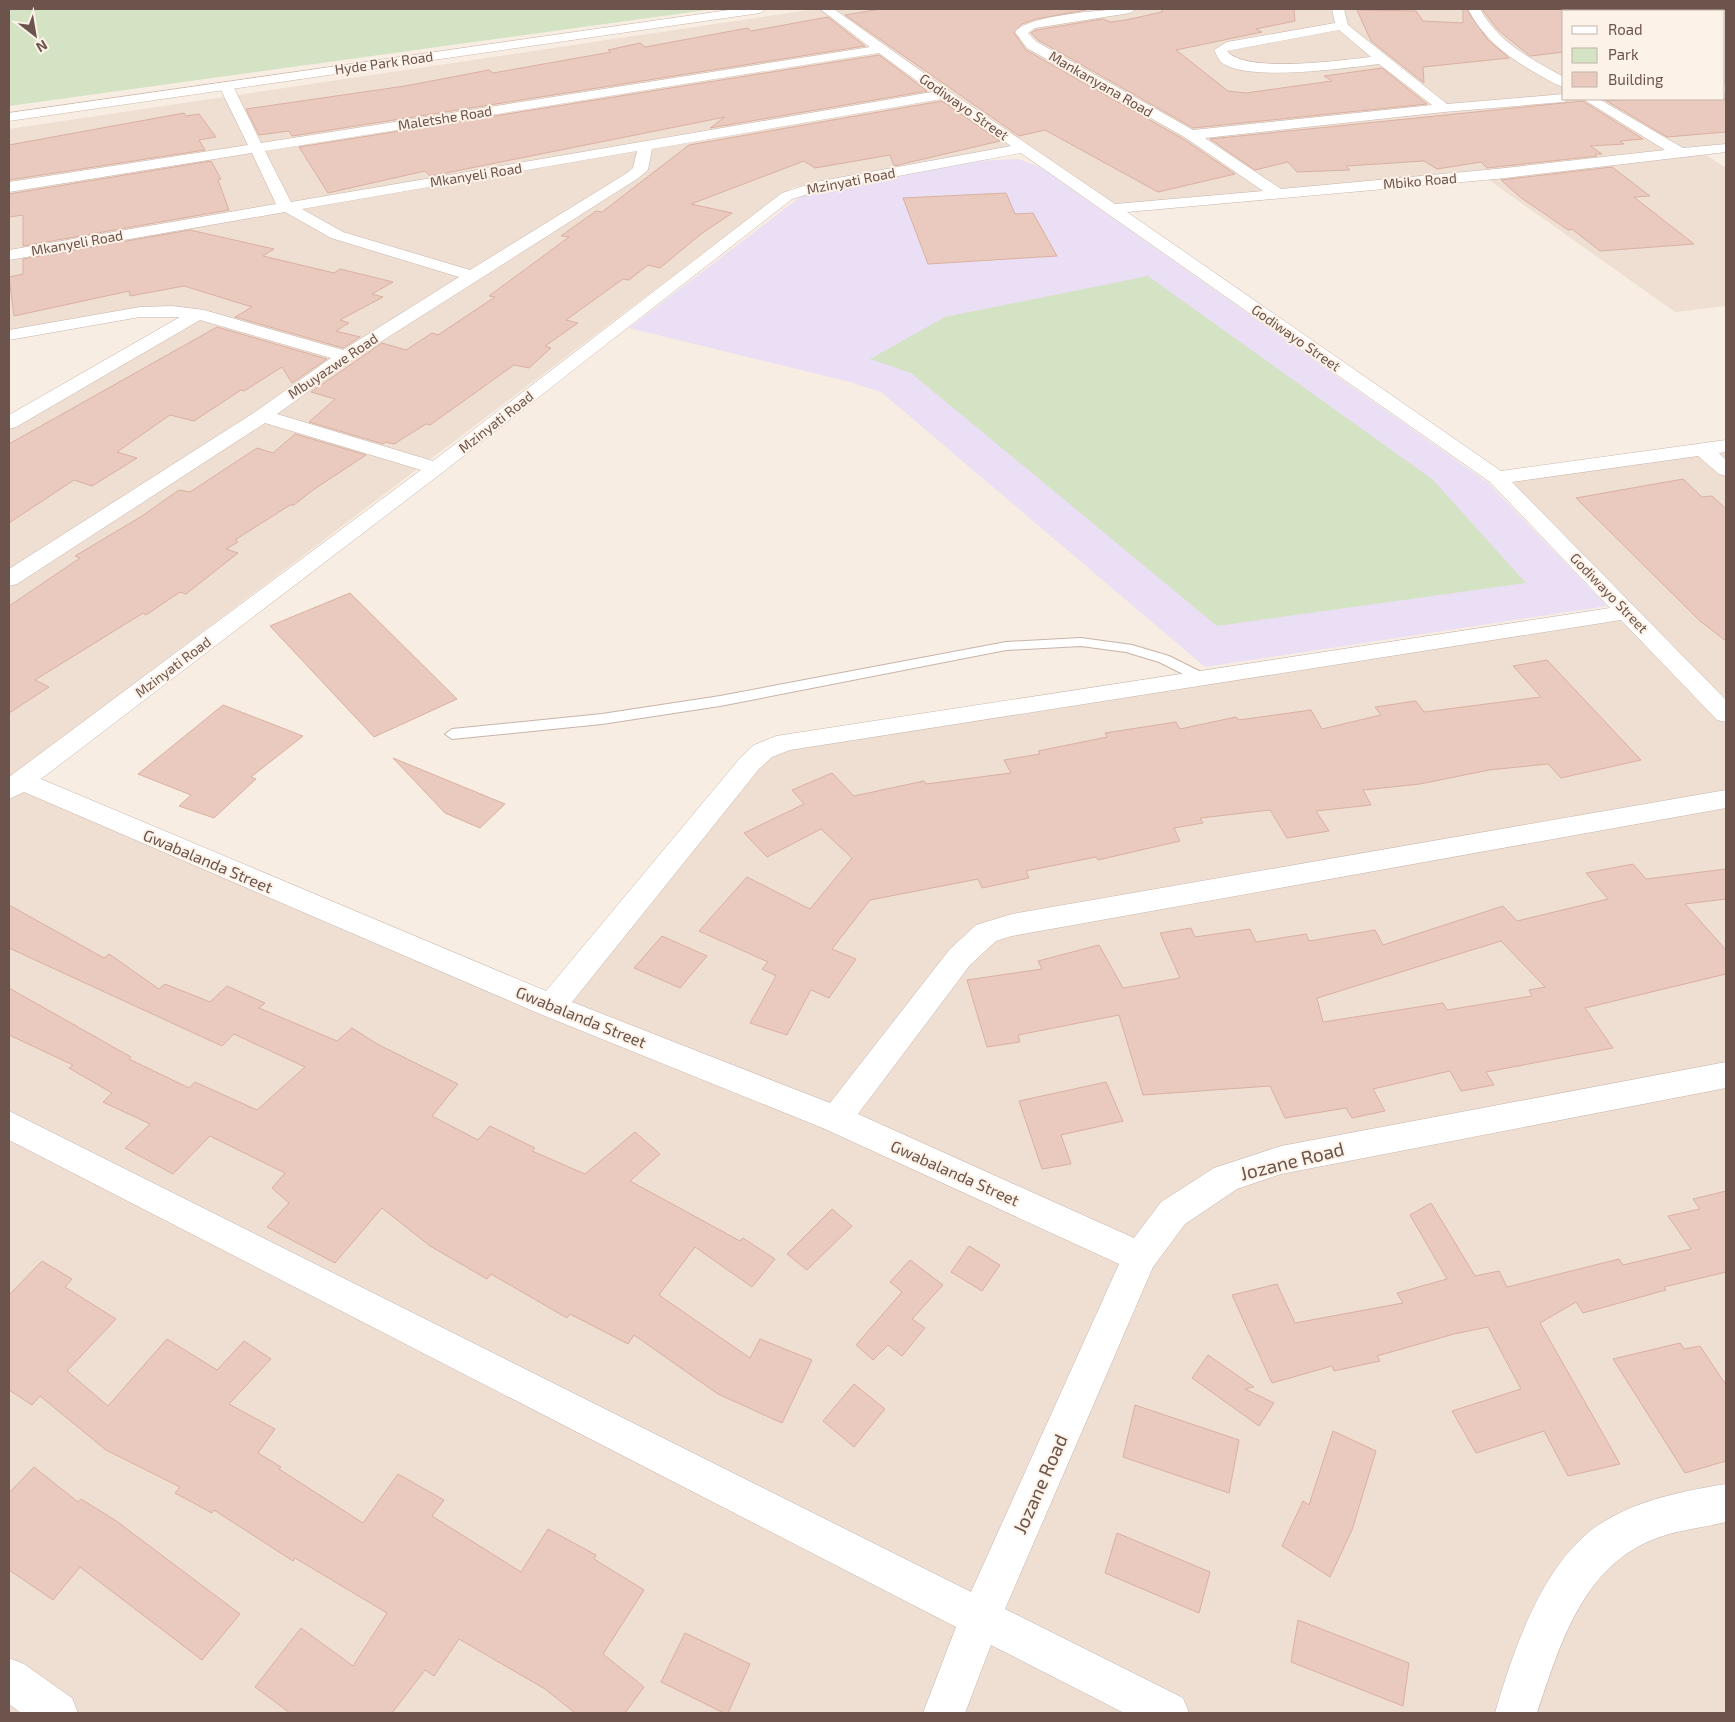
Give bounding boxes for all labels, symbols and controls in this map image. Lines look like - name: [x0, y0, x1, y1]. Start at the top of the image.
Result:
- north arrow: [10, 10, 60, 60]
- legend: [1562, 10, 1725, 100]
- text: Road: [1608, 20, 1643, 38]
- text: N: [33, 37, 51, 56]
- text: Park: [1608, 45, 1639, 63]
- street label: Hyde Park Road: [334, 47, 434, 78]
- street label: Mankanyana Road: [1046, 47, 1156, 120]
- street label: Godiwayo Street: [917, 70, 1012, 144]
- text: Building: [1608, 70, 1664, 88]
- street label: Maletshe Road: [397, 102, 493, 133]
- street label: Mkanyeli Road: [429, 159, 523, 190]
- street label: Mzinyati Road: [805, 164, 897, 197]
- street label: Mbiko Road: [1382, 169, 1458, 192]
- street label: Mkanyeli Road: [30, 226, 124, 259]
- street label: Godiwayo Street: [1249, 301, 1344, 375]
- street label: Mbuyazwe Road: [285, 329, 381, 402]
- street label: Mzinyati Road: [455, 387, 536, 456]
- street label: Godiwayo Street: [1567, 549, 1652, 636]
- street label: Mzinyati Road: [132, 633, 214, 701]
- street label: Gwabalanda Street: [141, 825, 276, 896]
- street label: Gwabalanda Street: [513, 982, 649, 1051]
- street label: Gwabalanda Street: [888, 1136, 1022, 1209]
- street label: Jozane Road: [1237, 1136, 1346, 1185]
- street label: Jozane Road: [1007, 1430, 1072, 1537]

